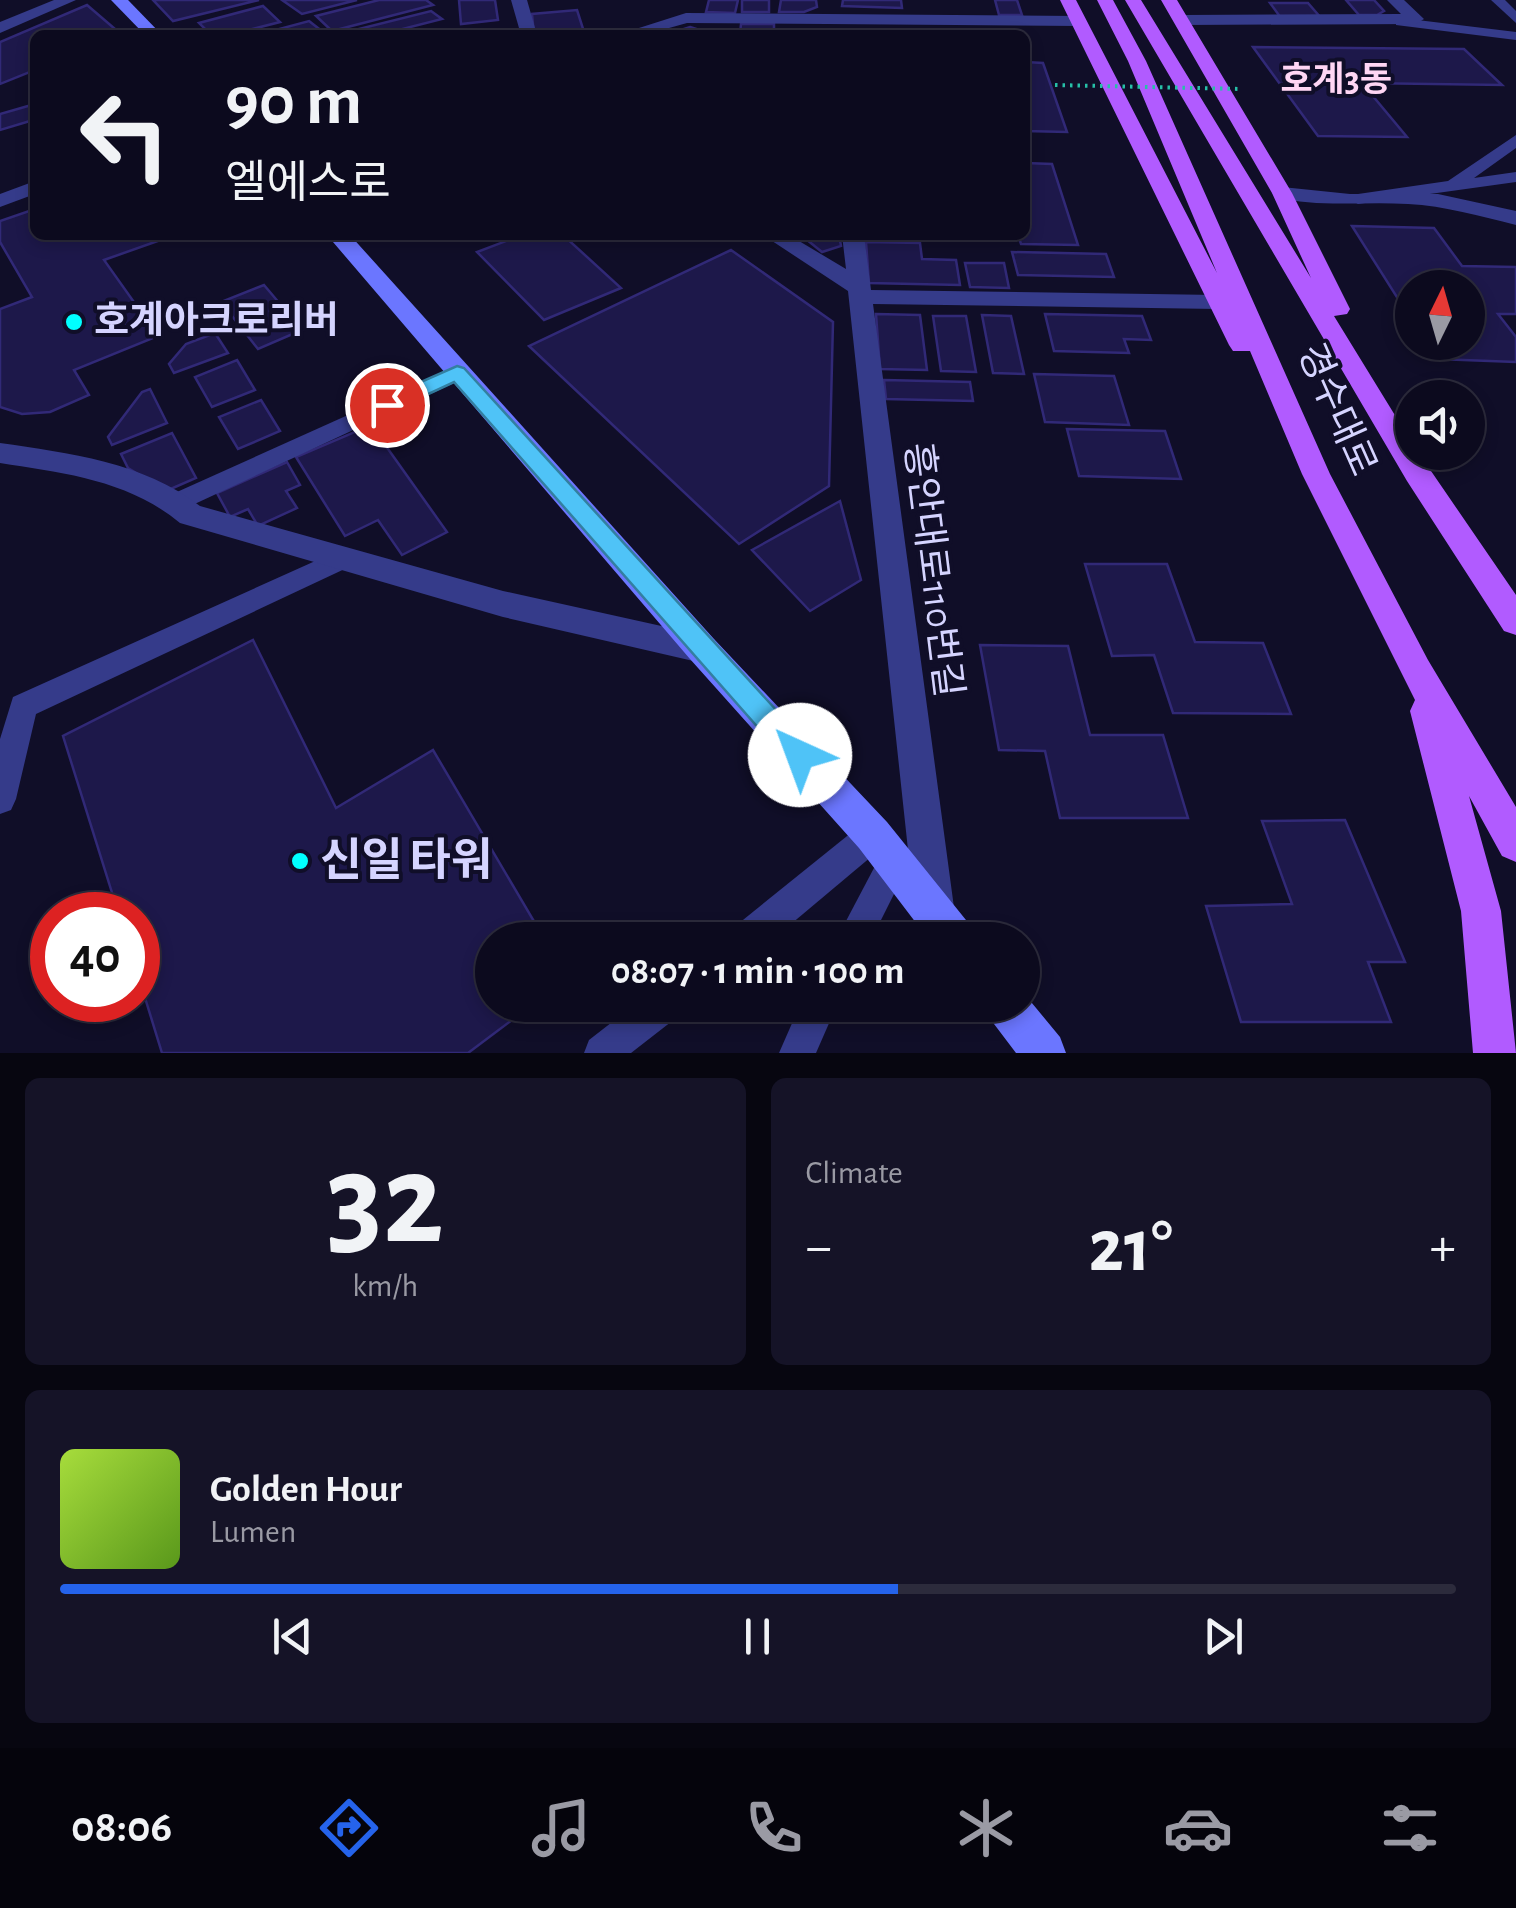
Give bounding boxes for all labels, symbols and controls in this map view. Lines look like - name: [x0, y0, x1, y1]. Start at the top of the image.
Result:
- district label: 호계3동: [1280, 61, 1392, 98]
- text: 90 m: [225, 67, 362, 137]
- icon: left: [60, 70, 190, 200]
- text: 엘에스로: [225, 161, 391, 206]
- north arrow: [1395, 270, 1485, 360]
- map controls: [1395, 270, 1485, 470]
- place label: 호계아크로리버: [94, 300, 339, 341]
- marker: 호계아크로리버: [63, 311, 85, 333]
- street label: 경수대로: [1290, 338, 1384, 482]
- pin: [345, 363, 430, 448]
- icon: arrive: [360, 378, 415, 433]
- button: sound: [1395, 380, 1485, 470]
- street label: 흥안대로110번길: [898, 440, 968, 699]
- position arrow: [748, 703, 852, 807]
- place label: 신일 타워: [320, 837, 492, 884]
- marker: 신일 타워: [289, 850, 311, 872]
- speed limit sign: 40: [30, 892, 160, 1022]
- text: 08:07 · 1 min · 100 m: [611, 953, 904, 991]
- text: 32: [327, 1137, 444, 1267]
- text: Climate: [806, 1157, 903, 1189]
- text: 21°: [1089, 1210, 1173, 1285]
- text: −: [806, 1220, 832, 1275]
- text: +: [1430, 1220, 1456, 1275]
- text: km/h: [352, 1270, 418, 1302]
- text: Golden Hour: [210, 1471, 402, 1509]
- text: Lumen: [210, 1516, 296, 1548]
- icon: previous: [265, 1609, 320, 1664]
- icon: pause: [730, 1609, 785, 1664]
- icon: next: [1196, 1609, 1251, 1664]
- icon: directions: [314, 1793, 384, 1863]
- icon: music: [526, 1793, 596, 1863]
- icon: phone: [739, 1793, 809, 1863]
- icon: climate: [951, 1793, 1021, 1863]
- icon: car: [1163, 1793, 1233, 1863]
- icon: filters: [1375, 1793, 1445, 1863]
- text: 08:06: [71, 1805, 172, 1850]

